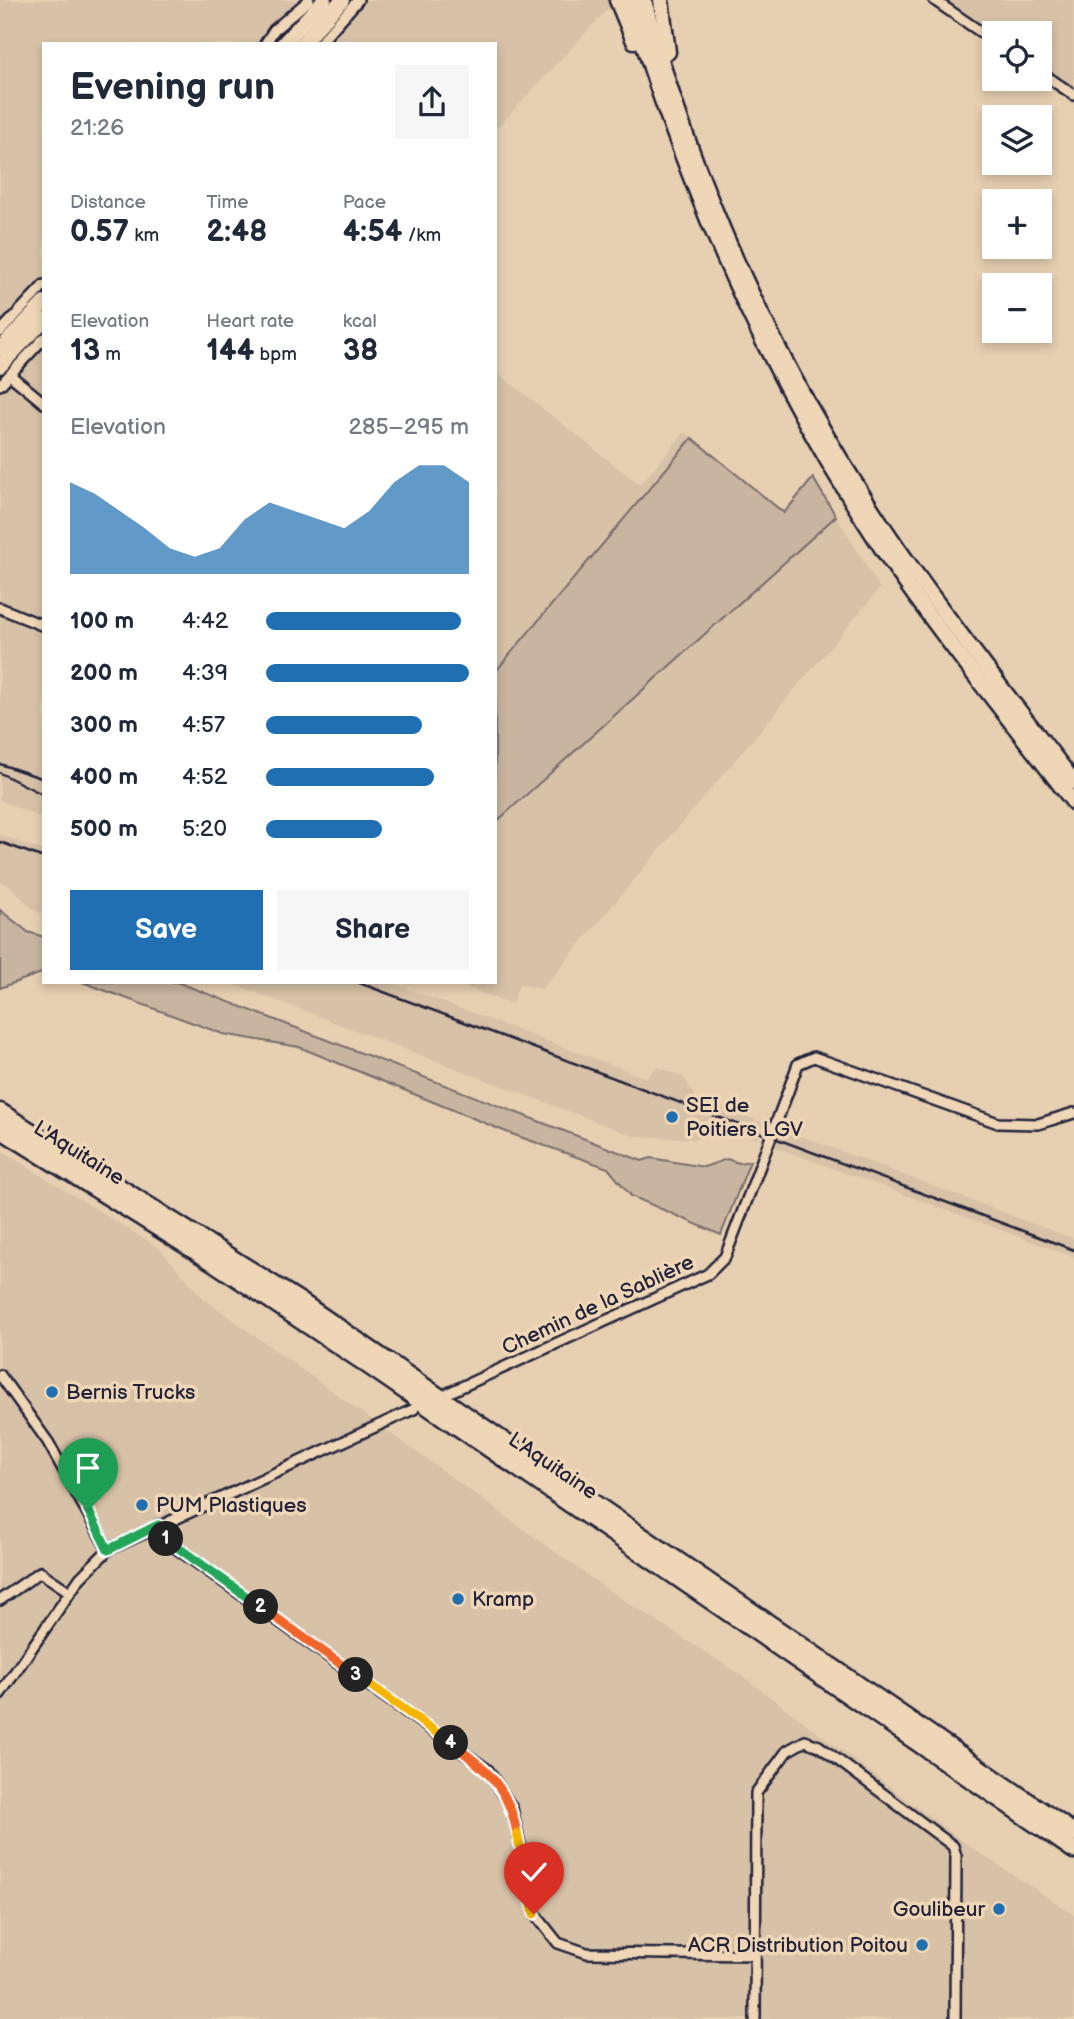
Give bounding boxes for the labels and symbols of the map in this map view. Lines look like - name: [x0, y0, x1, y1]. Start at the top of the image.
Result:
- place label: SEI de Poitiers LGV: [686, 1093, 803, 1142]
- marker: SEI de Poitiers LGV: [664, 1109, 680, 1125]
- street label: L'Aquitaine: [29, 1115, 129, 1191]
- street label: Chemin de la Sablière: [498, 1250, 698, 1360]
- place label: Bernis Trucks: [66, 1380, 195, 1405]
- marker: Bernis Trucks: [44, 1384, 60, 1400]
- street label: L'Aquitaine: [504, 1427, 602, 1505]
- pin: [58, 1438, 118, 1510]
- place label: PUM Plastiques: [156, 1493, 307, 1518]
- marker: PUM Plastiques: [134, 1497, 150, 1513]
- pin: 1: [148, 1522, 184, 1556]
- place label: Kramp: [472, 1587, 534, 1612]
- pin: 2: [244, 1590, 278, 1624]
- marker: Kramp: [450, 1591, 466, 1607]
- pin: 3: [338, 1658, 374, 1692]
- pin: 4: [434, 1726, 468, 1760]
- pin: [504, 1842, 564, 1914]
- place label: Goulibeur: [893, 1897, 985, 1922]
- marker: Goulibeur: [991, 1901, 1007, 1917]
- place label: ACR Distribution Poitou: [688, 1933, 908, 1958]
- marker: ACR Distribution Poitou: [914, 1937, 930, 1953]

